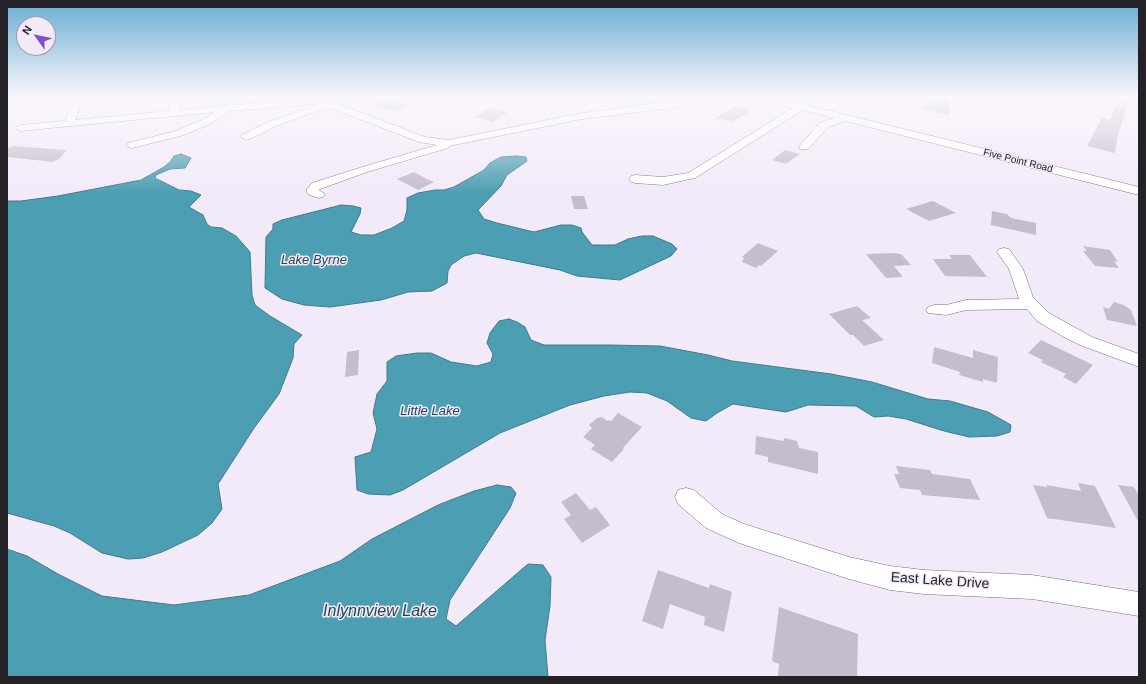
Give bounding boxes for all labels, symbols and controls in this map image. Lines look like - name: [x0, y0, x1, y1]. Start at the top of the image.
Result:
- north arrow: [16, 16, 56, 56]
- text: N: [20, 23, 34, 37]
- street label: Five Point Road: [982, 147, 1054, 175]
- water label: Lake Byrne: [281, 252, 347, 268]
- water label: Little Lake: [400, 403, 460, 419]
- street label: East Lake Drive: [890, 569, 990, 593]
- water label: Inlynnview Lake: [323, 602, 437, 622]

